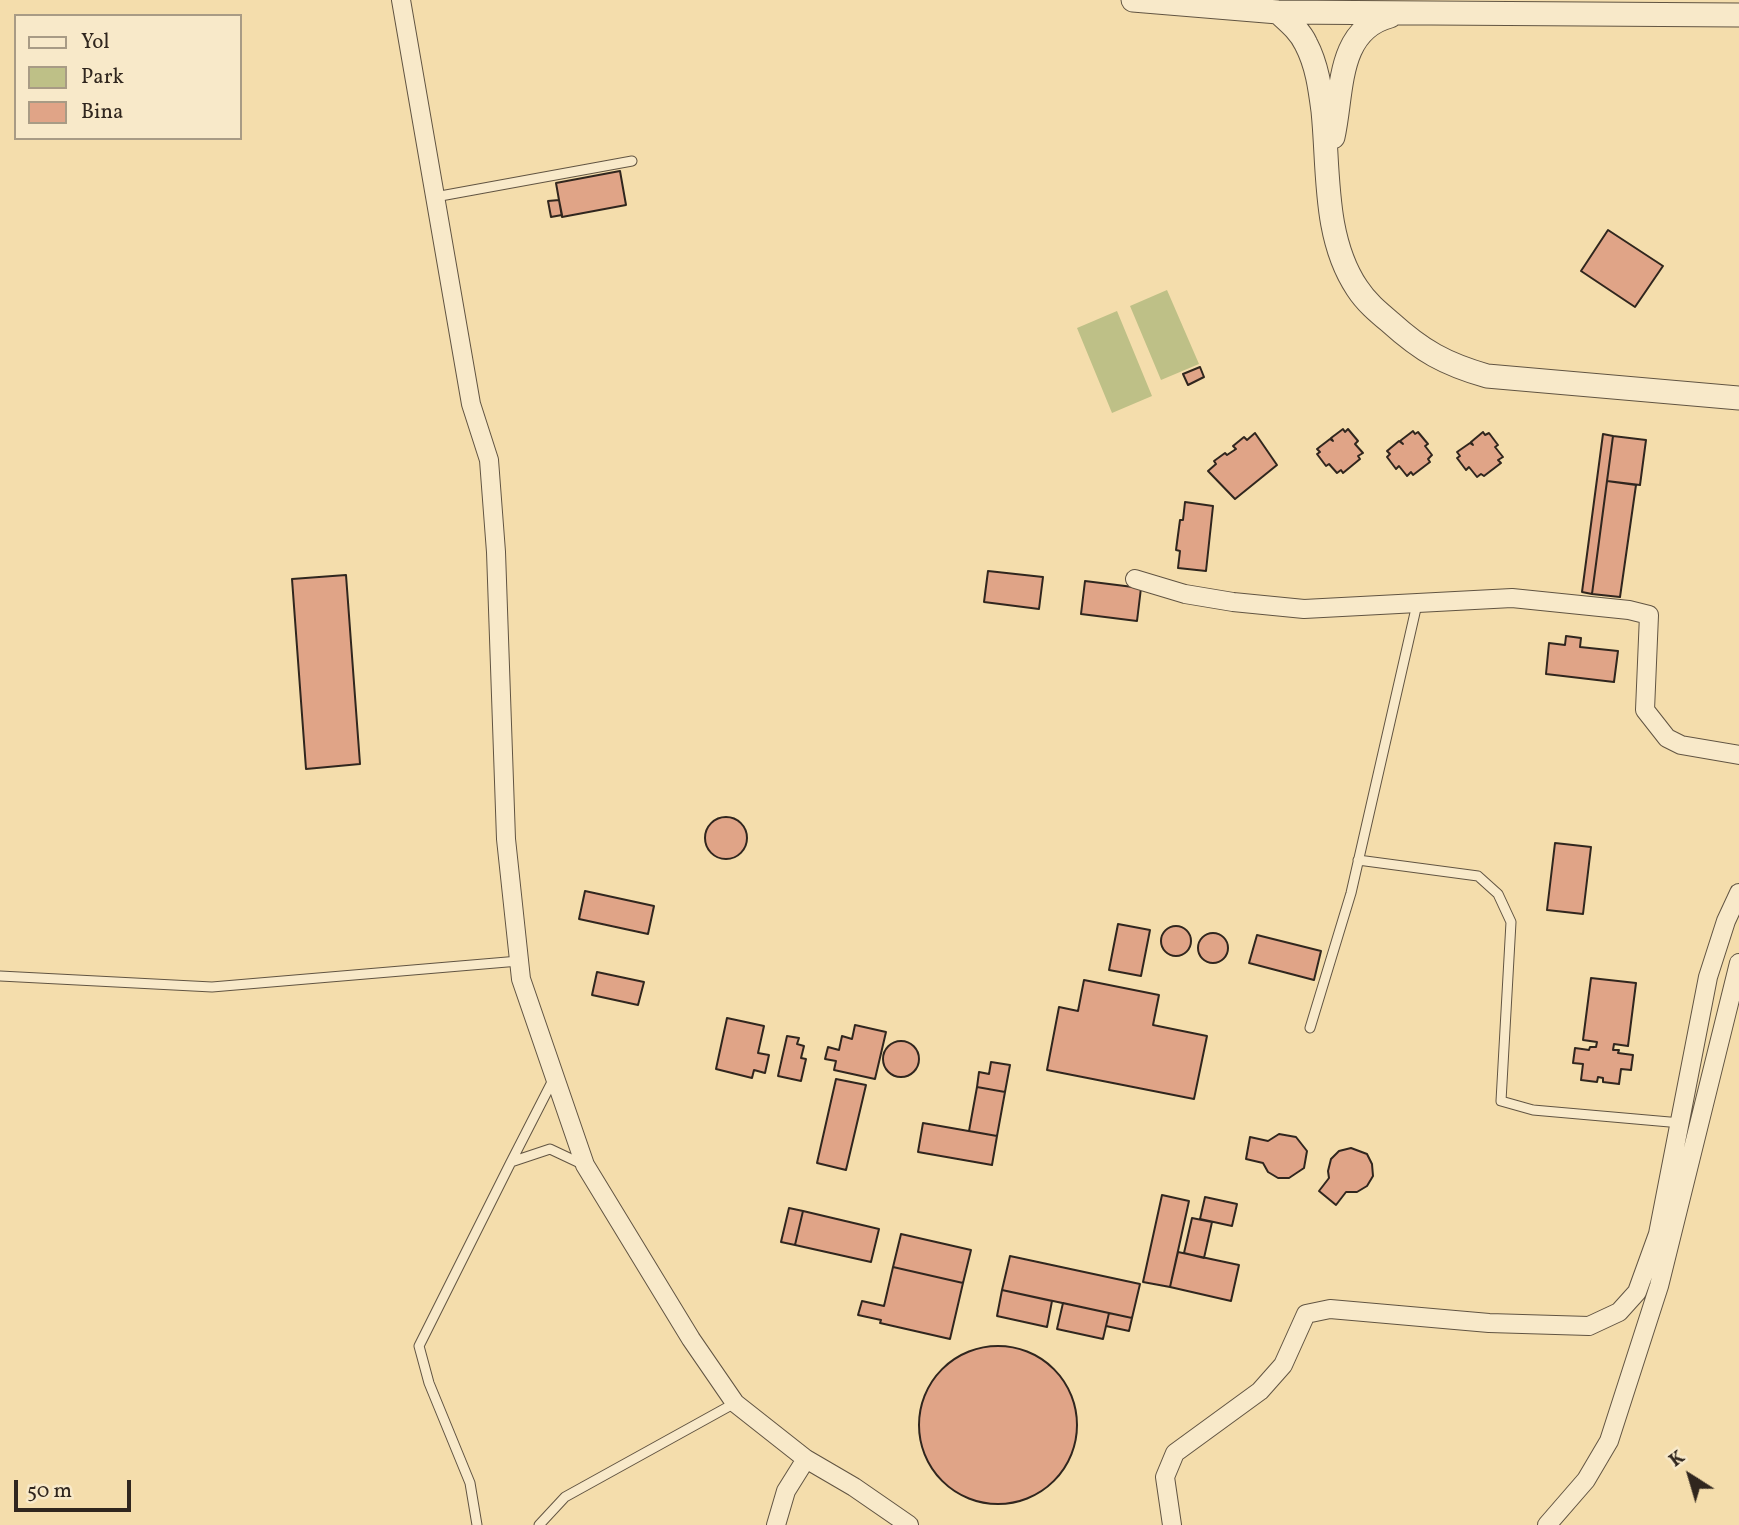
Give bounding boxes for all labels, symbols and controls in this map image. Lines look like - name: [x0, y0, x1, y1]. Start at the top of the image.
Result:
- legend: [14, 14, 242, 140]
- text: Yol: [81, 28, 110, 57]
- text: Park: [81, 63, 124, 92]
- text: Bina: [81, 98, 123, 127]
- north arrow: [1655, 1441, 1725, 1511]
- text: K: [1664, 1445, 1691, 1474]
- scale bar: [18, 1466, 135, 1510]
- text: 50 m: [27, 1477, 72, 1506]

